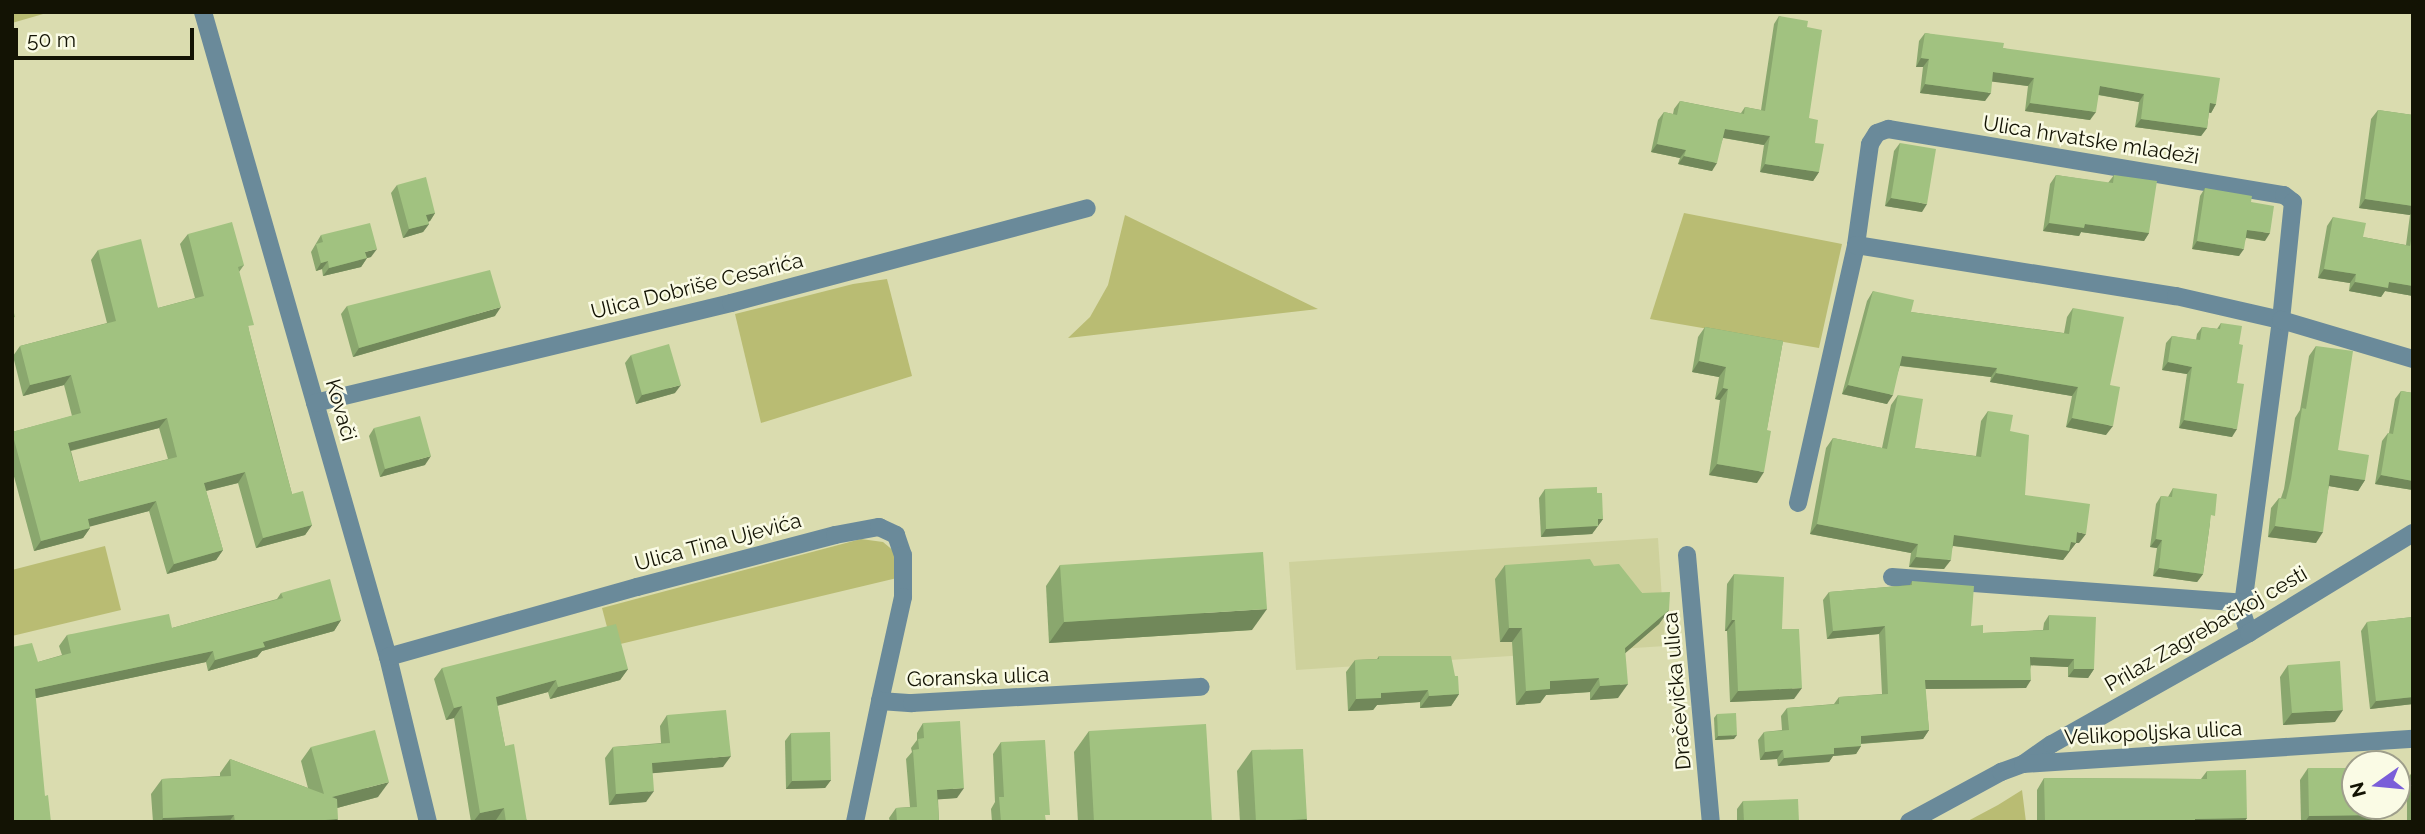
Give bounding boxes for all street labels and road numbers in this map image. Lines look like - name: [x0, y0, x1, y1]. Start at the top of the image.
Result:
- street label: Ulica hrvatske mladeži: [1981, 110, 2201, 170]
- street label: Ulica Dobriše Cesarića: [588, 247, 806, 325]
- street label: Kovači: [320, 376, 362, 444]
- street label: Ulica Tina Ujevića: [632, 508, 804, 576]
- street label: Prilaz Zagrebačkoj cesti: [2100, 561, 2312, 697]
- street label: Dračevička ulica: [1658, 611, 1696, 771]
- street label: Goranska ulica: [906, 662, 1050, 692]
- street label: Velikopoljska ulica: [2063, 716, 2243, 750]

